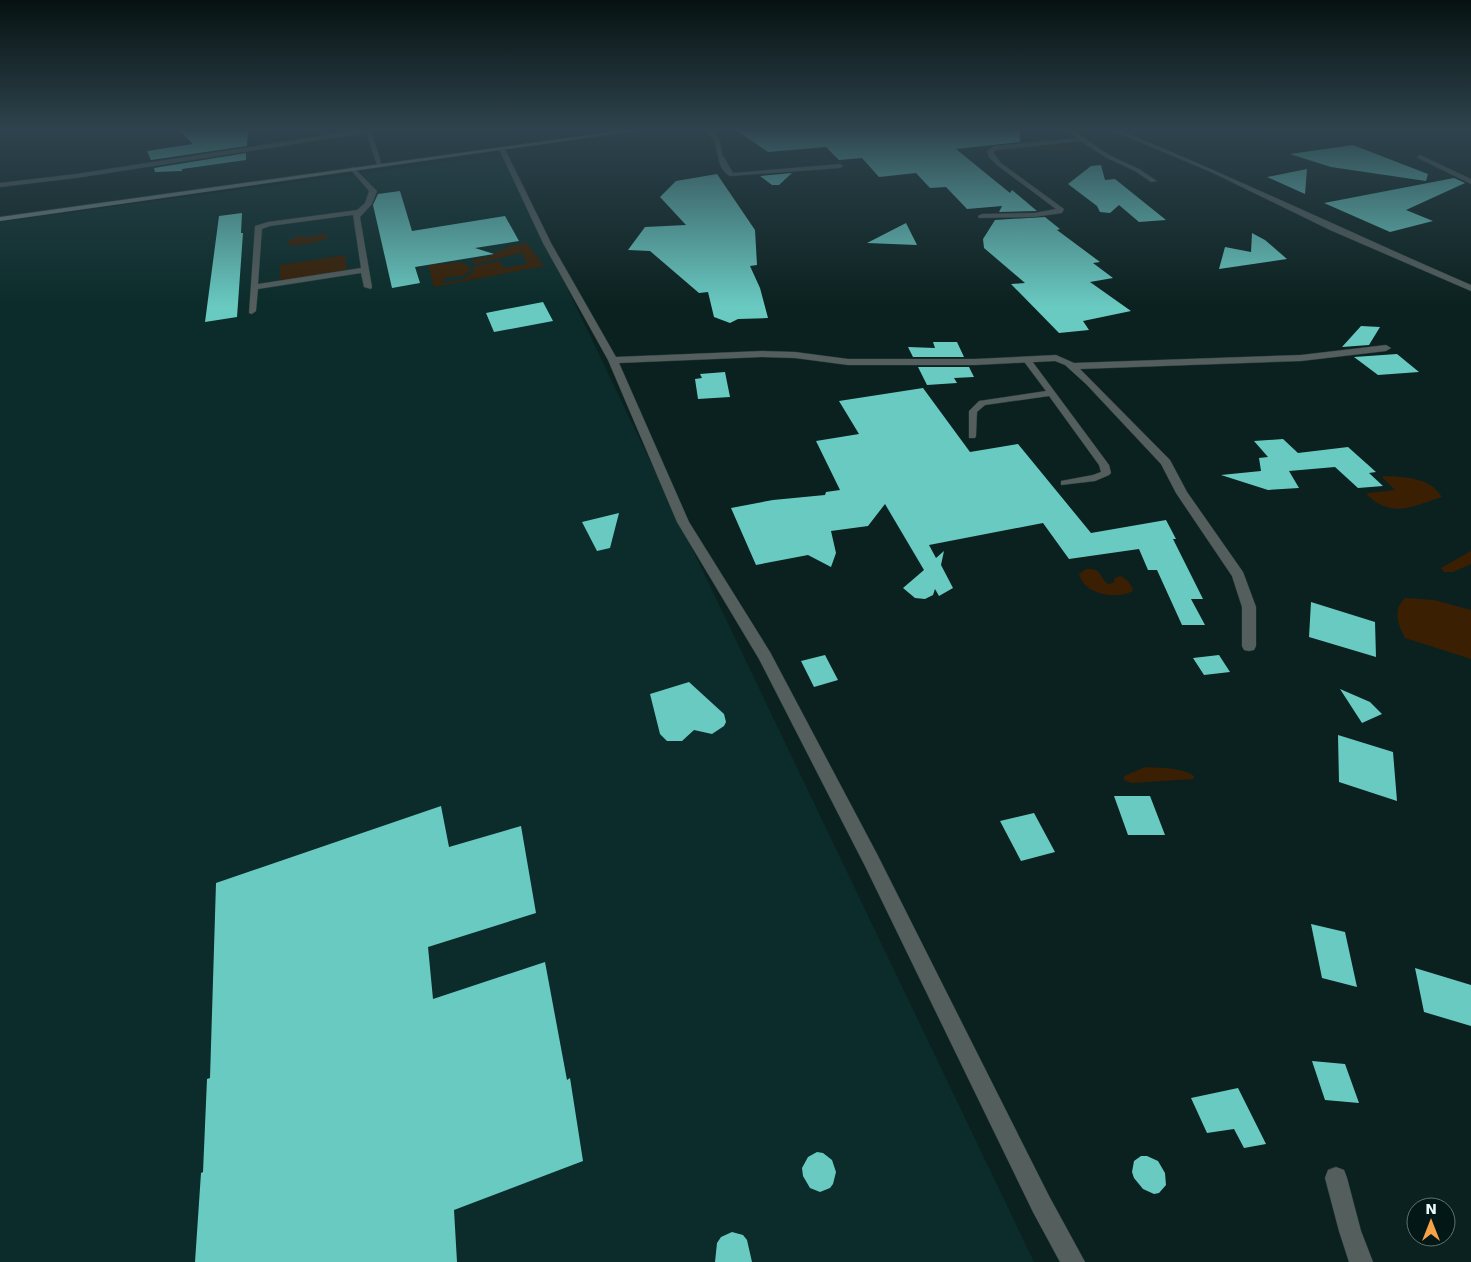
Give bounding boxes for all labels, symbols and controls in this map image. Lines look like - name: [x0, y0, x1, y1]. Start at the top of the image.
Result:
- north arrow: [1406, 1197, 1456, 1247]
- text: N: [1425, 1201, 1437, 1217]

